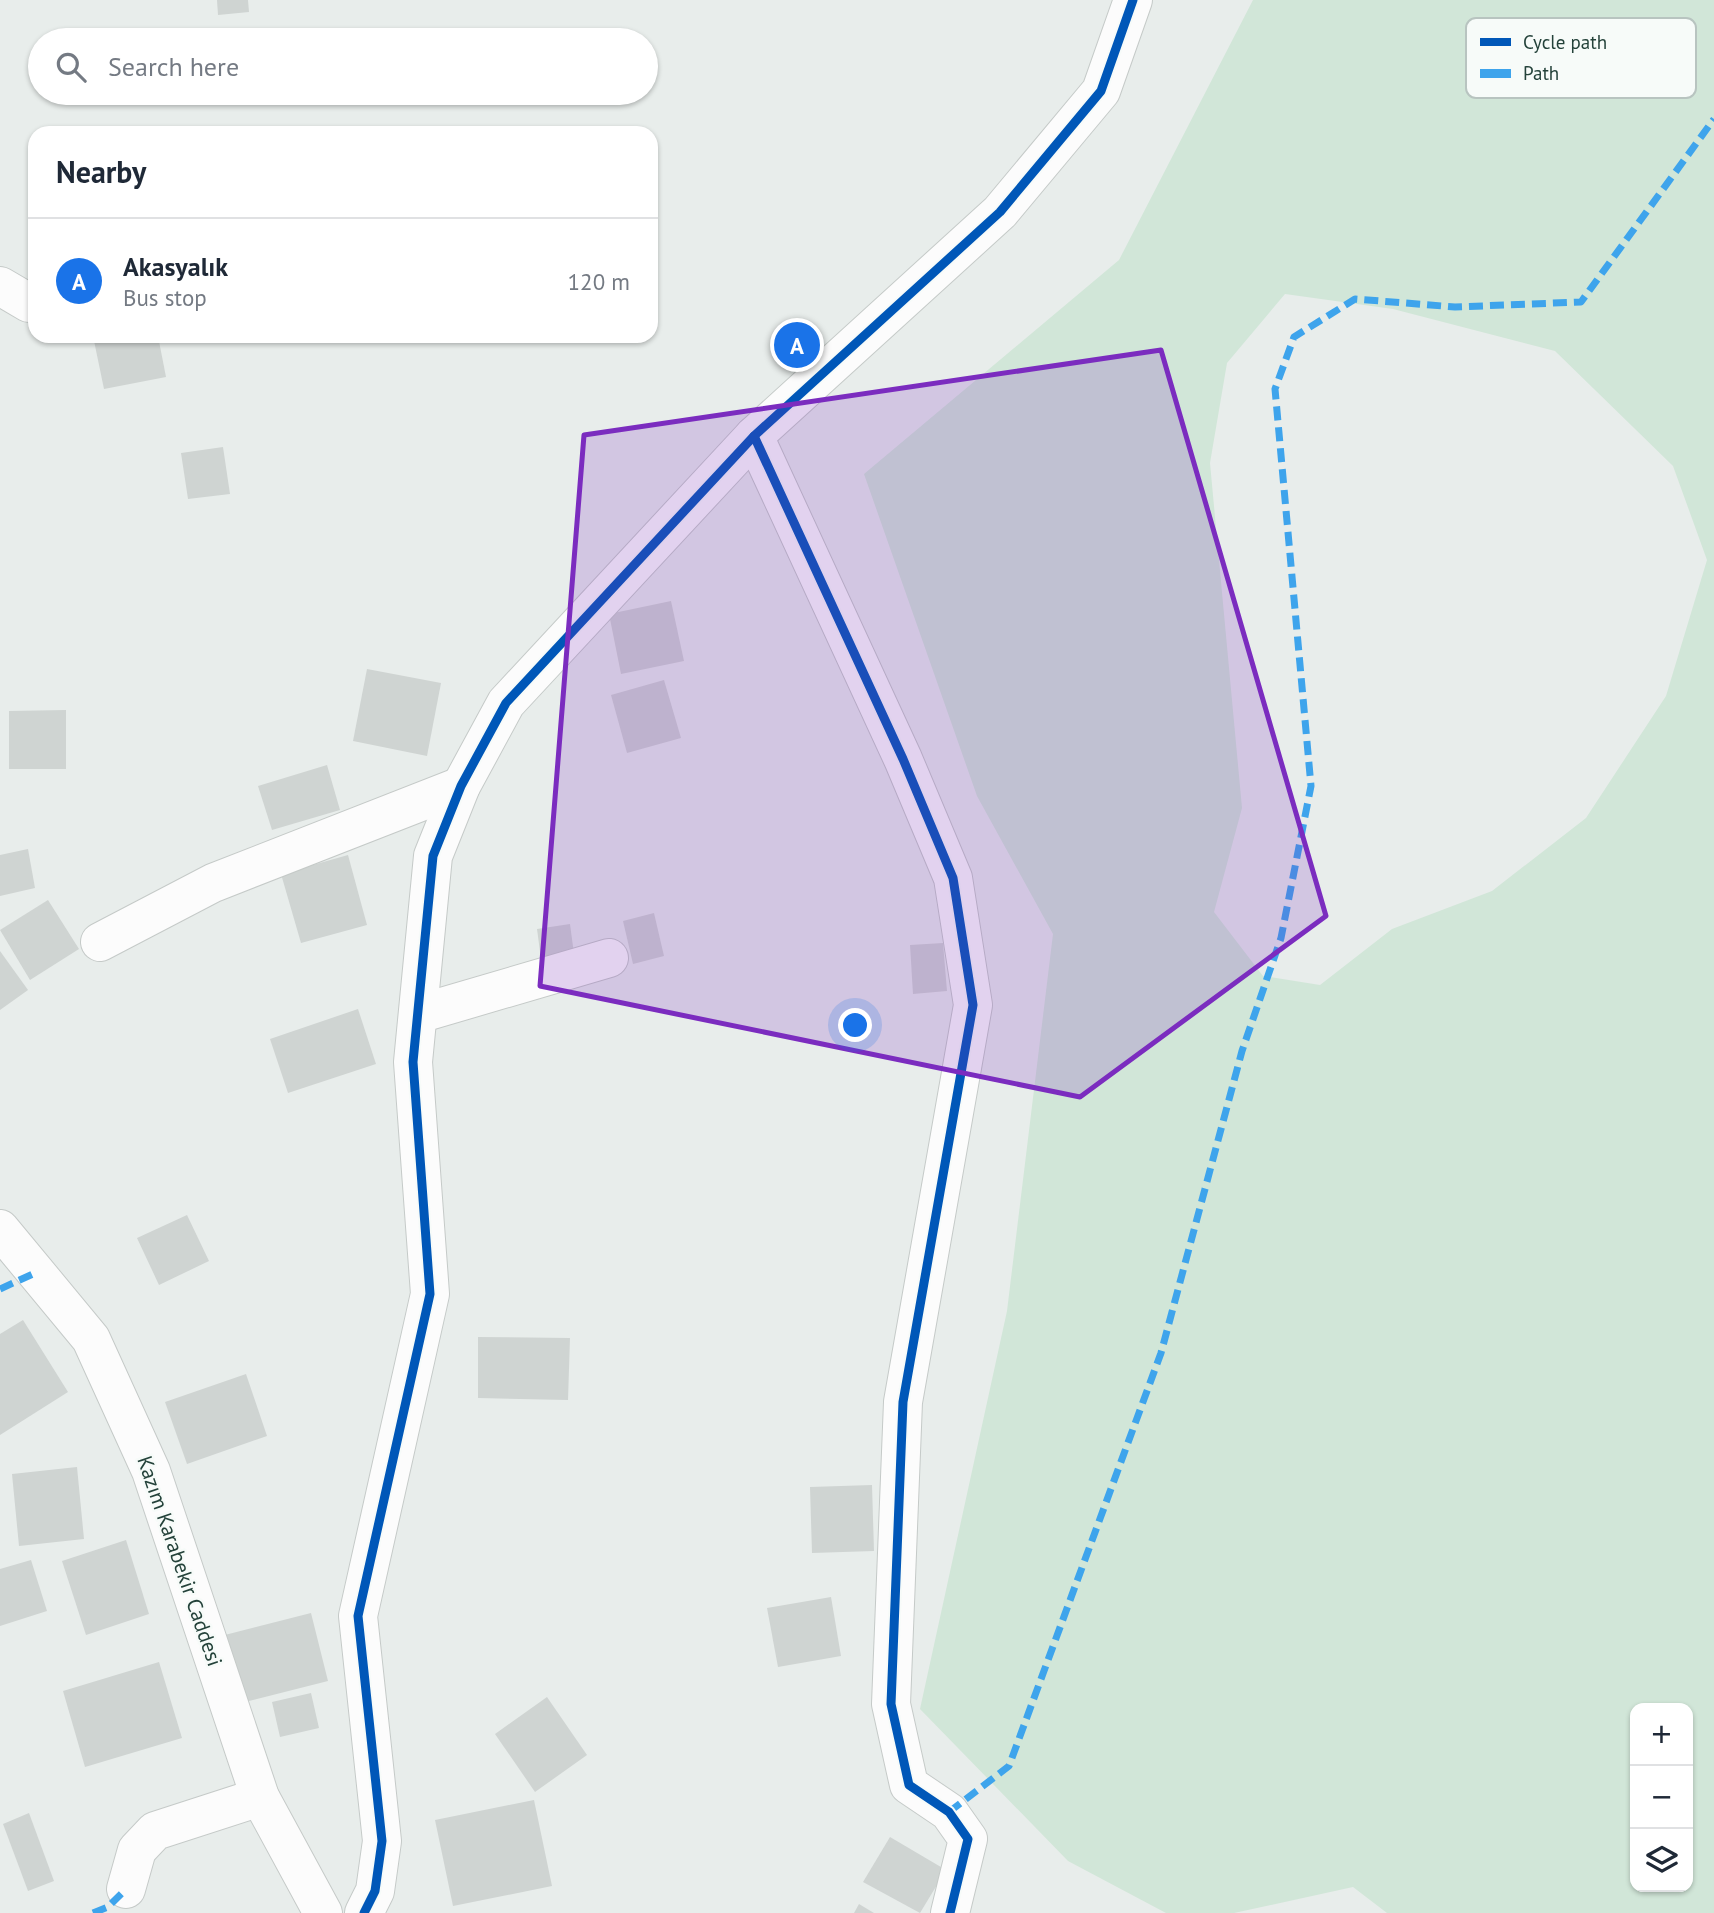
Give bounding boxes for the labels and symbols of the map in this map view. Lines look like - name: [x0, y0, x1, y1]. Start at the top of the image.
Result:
- legend: [1466, 18, 1696, 98]
- text: Cycle path: [1523, 30, 1607, 54]
- text: Path: [1523, 61, 1559, 85]
- pin: A: [774, 319, 820, 371]
- your location: [838, 1008, 872, 1042]
- street label: Kazım Karabekir Caddesi: [131, 1452, 229, 1670]

